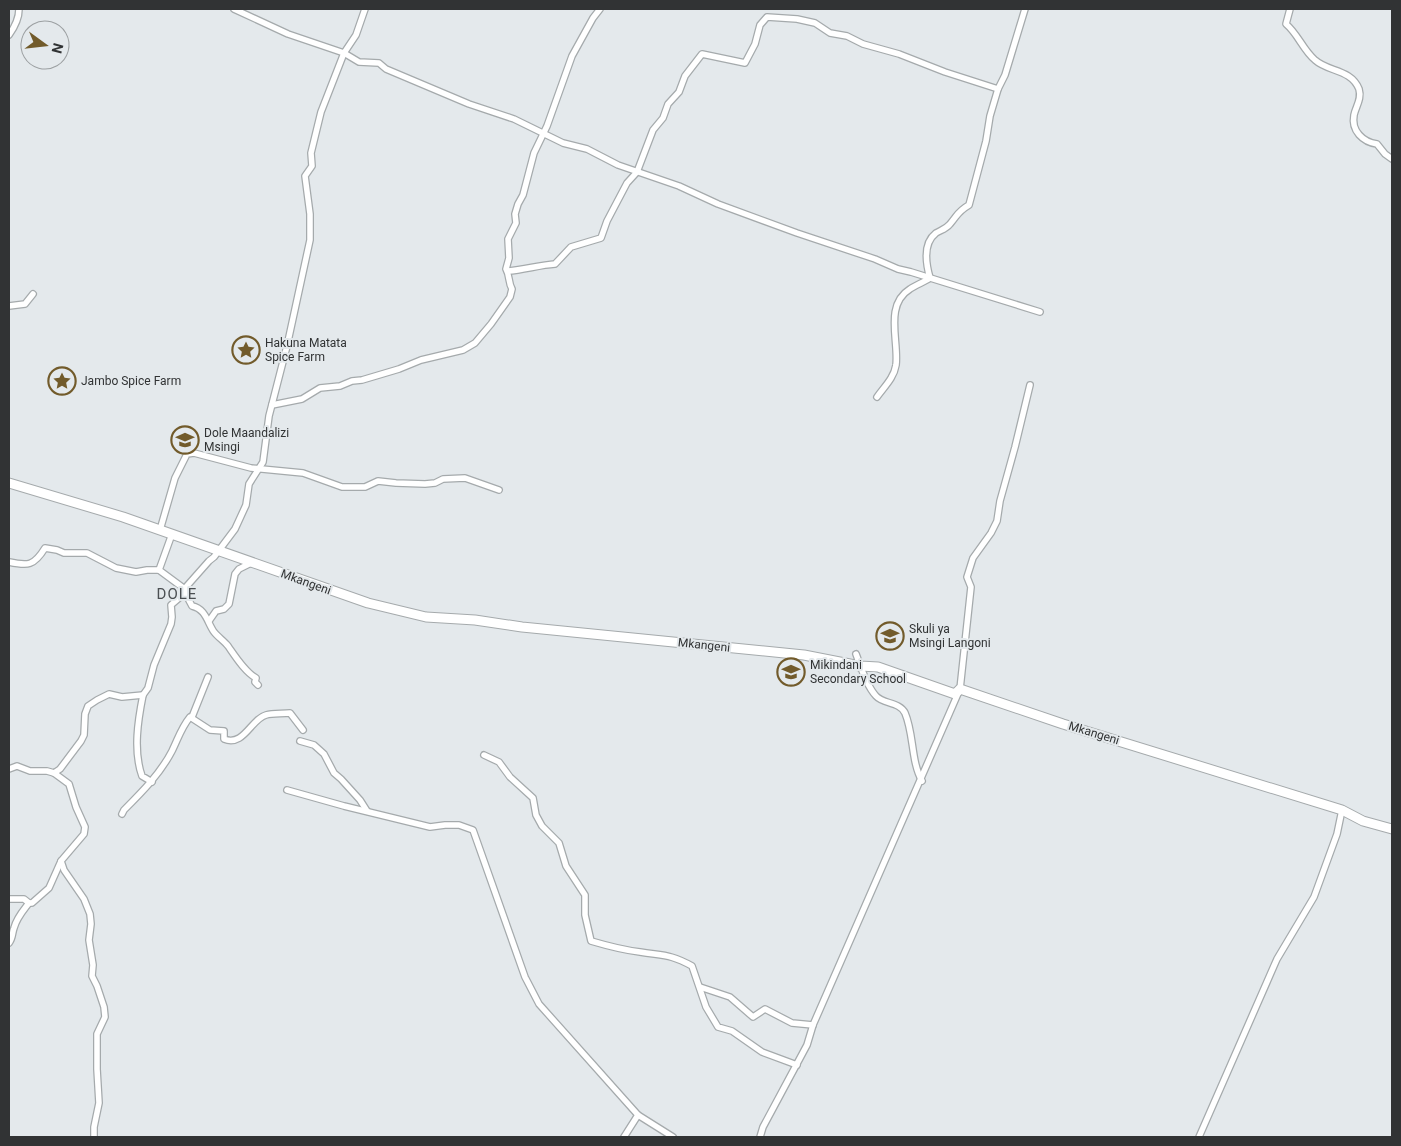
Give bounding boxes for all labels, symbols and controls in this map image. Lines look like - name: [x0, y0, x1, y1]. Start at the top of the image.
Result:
- north arrow: [20, 20, 70, 70]
- text: N: [49, 42, 67, 55]
- place icon: Hakuna Matata Spice Farm: [231, 335, 261, 365]
- place label: Hakuna Matata Spice Farm: [265, 336, 347, 364]
- place icon: Jambo Spice Farm: [47, 366, 77, 396]
- place label: Jambo Spice Farm: [81, 374, 181, 388]
- school or university icon: Dole Maandalizi Msingi: [170, 425, 200, 455]
- place label: Dole Maandalizi Msingi: [204, 426, 289, 454]
- street label: Mkangeni: [279, 566, 333, 598]
- district label: DOLE: [157, 585, 197, 603]
- school or university icon: Skuli ya Msingi Langoni: [875, 621, 905, 651]
- place label: Skuli ya Msingi Langoni: [909, 622, 991, 650]
- street label: Mkangeni: [677, 635, 731, 655]
- school or university icon: Mikindani Secondary School: [776, 657, 806, 687]
- place label: Mikindani Secondary School: [810, 658, 906, 686]
- street label: Mkangeni: [1067, 719, 1121, 747]

